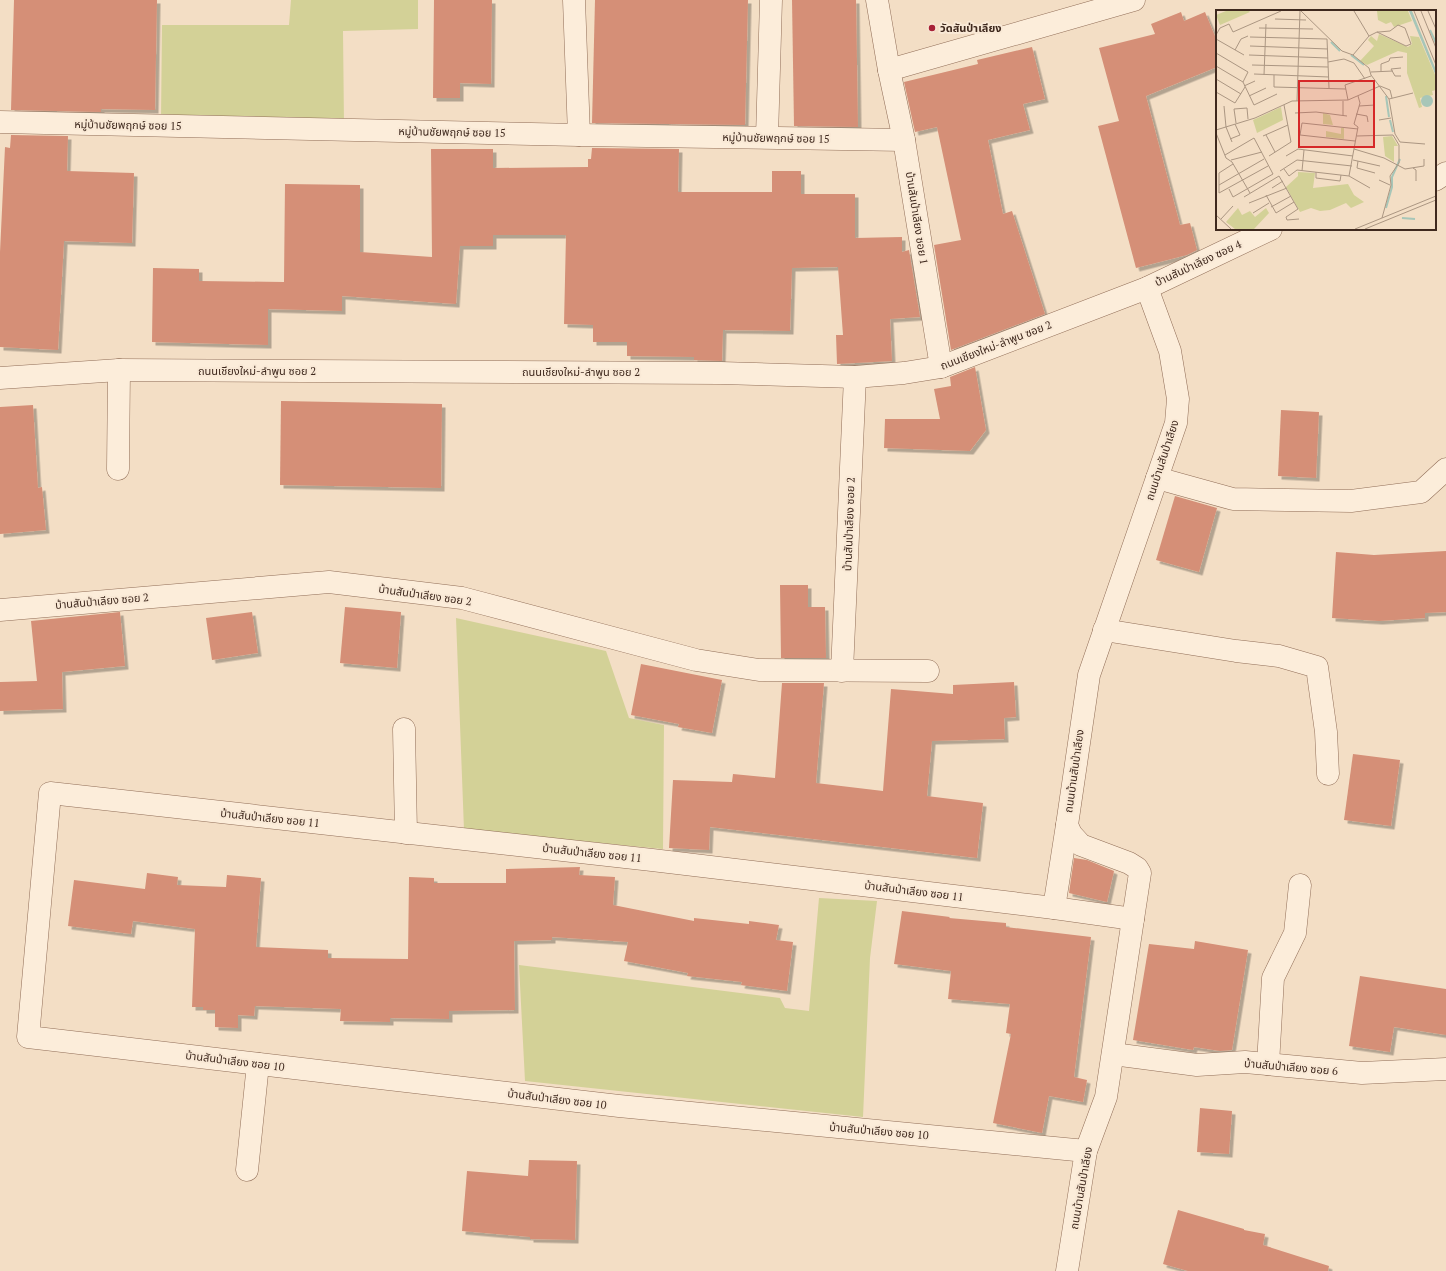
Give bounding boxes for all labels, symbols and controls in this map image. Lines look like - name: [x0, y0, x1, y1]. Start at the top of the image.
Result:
- inset map: [1216, 10, 1436, 230]
- place label: วัดสันป่าเลียง: [940, 21, 1002, 35]
- marker: วัดสันป่าเลียง: [927, 23, 937, 33]
- street label: หมู่บ้านชัยพฤกษ์ ซอย 15: [74, 117, 182, 133]
- street label: หมู่บ้านชัยพฤกษ์ ซอย 15: [398, 124, 506, 140]
- street label: หมู่บ้านชัยพฤกษ์ ซอย 15: [722, 130, 830, 146]
- street label: บ้านสันป่าเลียง ซอย 1: [903, 170, 931, 266]
- street label: บ้านสันป่าเลียง ซอย 4: [1152, 237, 1244, 289]
- street label: ถนนเชียงใหม่-ลำพูน ซอย 2: [938, 317, 1054, 373]
- street label: ถนนเชียงใหม่-ลำพูน ซอย 2: [198, 364, 316, 378]
- street label: ถนนเชียงใหม่-ลำพูน ซอย 2: [522, 365, 640, 379]
- street label: ถนนบ้านสันป่าเลียง: [1142, 418, 1182, 502]
- street label: บ้านสันป่าเลียง ซอย 2: [840, 477, 858, 571]
- street label: บ้านสันป่าเลียง ซอย 2: [377, 582, 473, 608]
- street label: บ้านสันป่าเลียง ซอย 2: [55, 590, 150, 612]
- street label: ถนนบ้านสันป่าเลียง: [1061, 728, 1087, 814]
- street label: บ้านสันป่าเลียง ซอย 11: [220, 806, 320, 830]
- street label: บ้านสันป่าเลียง ซอย 11: [542, 841, 642, 865]
- street label: บ้านสันป่าเลียง ซอย 11: [864, 878, 964, 904]
- street label: บ้านสันป่าเลียง ซอย 10: [185, 1048, 286, 1074]
- street label: บ้านสันป่าเลียง ซอย 6: [1244, 1056, 1339, 1078]
- street label: บ้านสันป่าเลียง ซอย 10: [507, 1086, 608, 1112]
- street label: บ้านสันป่าเลียง ซอย 10: [829, 1120, 930, 1142]
- street label: ถนนบ้านสันป่าเลียง: [1067, 1145, 1095, 1231]

